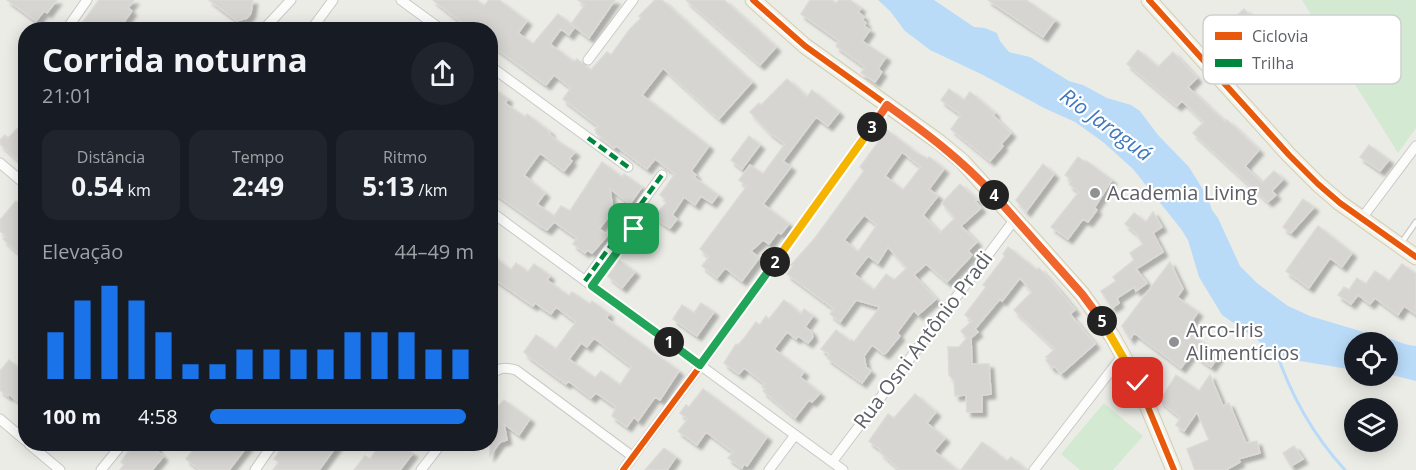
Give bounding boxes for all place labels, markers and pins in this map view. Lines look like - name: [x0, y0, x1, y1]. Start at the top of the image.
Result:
- pin: 3: [857, 112, 887, 142]
- place label: Academia Living: [1107, 179, 1257, 206]
- pin: 4: [979, 180, 1009, 210]
- marker: Academia Living: [1088, 186, 1102, 200]
- pin: [608, 203, 659, 254]
- pin: 2: [760, 247, 790, 277]
- pin: 5: [1087, 306, 1117, 336]
- place label: Arco-Iris Alimentícios: [1186, 316, 1299, 366]
- pin: 1: [654, 327, 684, 357]
- marker: Arco-Iris Alimentícios: [1167, 335, 1181, 349]
- pin: [1112, 357, 1163, 408]

